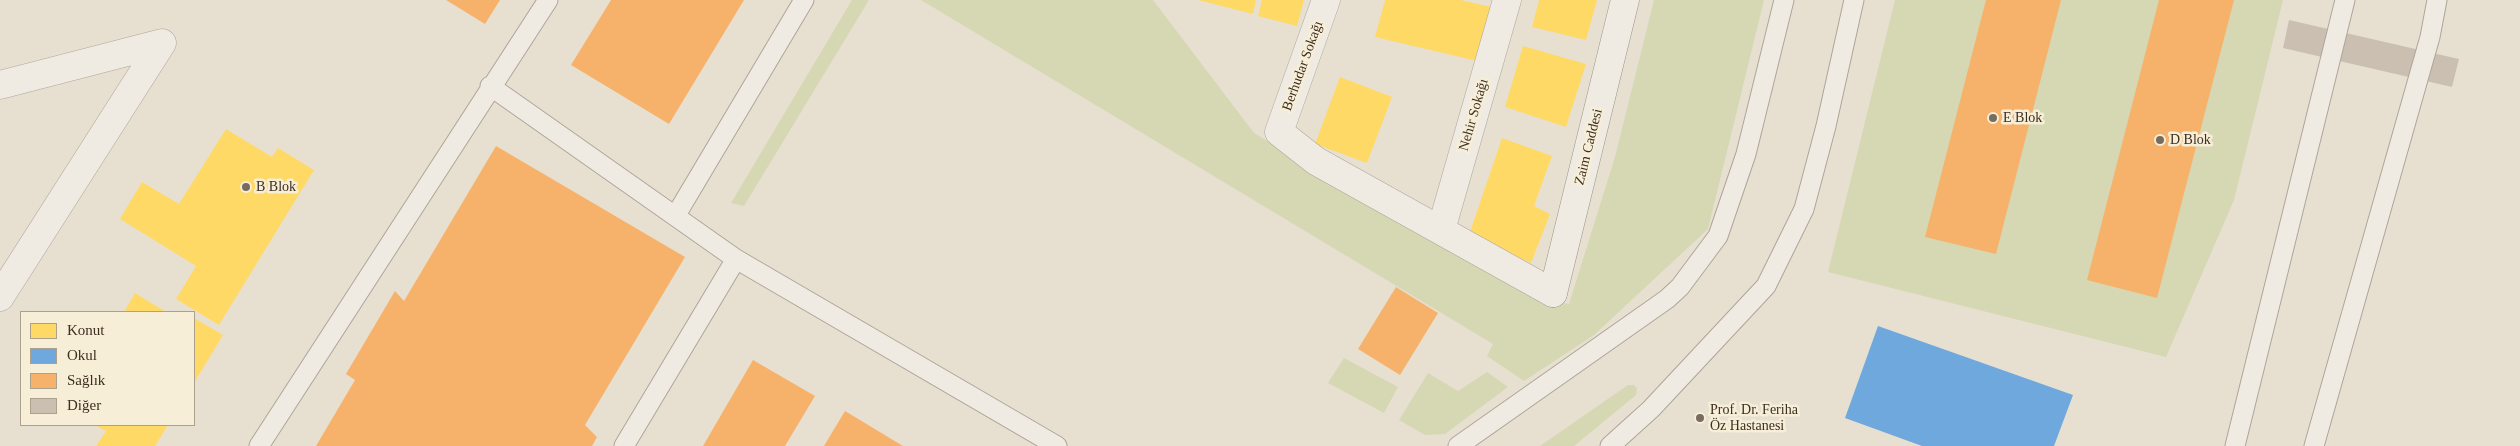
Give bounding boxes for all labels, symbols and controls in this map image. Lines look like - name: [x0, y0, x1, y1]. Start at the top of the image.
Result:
- street label: Berhudar Sokağı: [1279, 19, 1327, 113]
- street label: Nehir Sokağı: [1456, 77, 1492, 153]
- street label: Zaim Caddesi: [1571, 107, 1607, 187]
- place label: E Blok: [2003, 110, 2042, 126]
- marker: E Blok: [1987, 112, 1999, 124]
- place label: D Blok: [2170, 132, 2211, 148]
- marker: D Blok: [2154, 134, 2166, 146]
- place label: B Blok: [256, 179, 296, 195]
- marker: B Blok: [240, 181, 252, 193]
- legend: [20, 311, 195, 426]
- text: Konut: [67, 322, 105, 338]
- text: Okul: [67, 347, 97, 363]
- text: Sağlık: [67, 372, 105, 388]
- text: Diğer: [67, 397, 101, 413]
- place label: Prof. Dr. Feriha Öz Hastanesi: [1710, 402, 1798, 434]
- marker: Prof. Dr. Feriha Öz Hastanesi: [1694, 412, 1706, 424]

